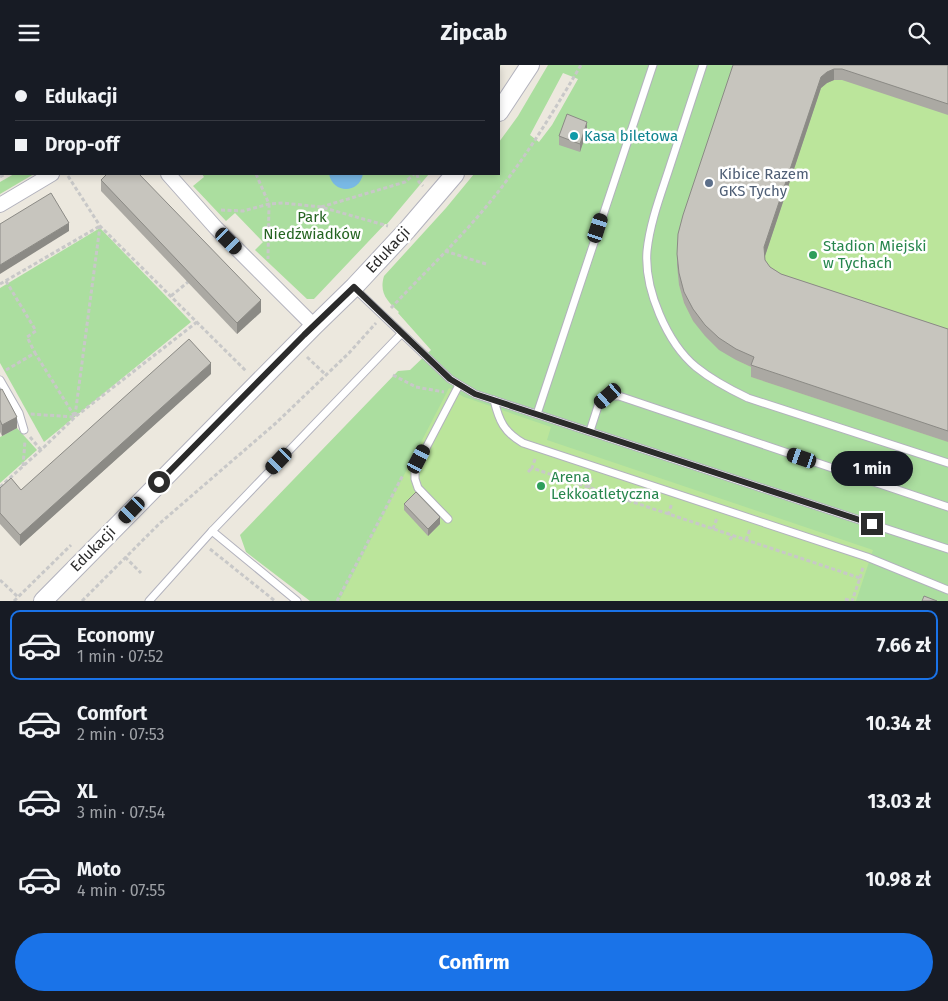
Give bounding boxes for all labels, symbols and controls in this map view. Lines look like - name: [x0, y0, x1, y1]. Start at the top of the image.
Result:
- icon: menu: [15, 19, 43, 47]
- text: Zipcab: [441, 19, 507, 46]
- icon: search: [905, 19, 933, 47]
- text: Edukacji: [45, 85, 117, 108]
- place label: Kasa biletowa: [584, 127, 678, 145]
- marker: Kasa biletowa: [568, 130, 580, 142]
- text: Drop-off: [45, 133, 119, 156]
- place label: Kibice Razem GKS Tychy: [719, 165, 809, 200]
- marker: Kibice Razem GKS Tychy: [703, 177, 715, 189]
- park label: Park Niedźwiadków: [263, 208, 361, 243]
- car: [586, 211, 609, 245]
- street label: Edukacji: [362, 223, 414, 277]
- car: [213, 225, 244, 257]
- place label: Stadion Miejski w Tychach: [823, 237, 927, 272]
- marker: Stadion Miejski w Tychach: [807, 249, 819, 261]
- car: [591, 380, 624, 412]
- car: [405, 442, 432, 476]
- car: [263, 445, 294, 477]
- car: [785, 446, 818, 470]
- callout: 1 min: [831, 451, 913, 487]
- text: 1 min: [853, 459, 891, 478]
- place label: Arena Lekkoatletyczna: [551, 468, 659, 503]
- route start: [148, 471, 170, 493]
- marker: Arena Lekkoatletyczna: [535, 480, 547, 492]
- car: [116, 494, 147, 526]
- route end: [861, 513, 883, 535]
- street label: Edukacji: [67, 523, 119, 575]
- icon: car: [17, 623, 62, 668]
- text: Economy: [77, 624, 154, 647]
- text: 7.66 zł: [877, 634, 931, 657]
- text: 1 min · 07:52: [77, 647, 163, 666]
- icon: car: [17, 701, 62, 746]
- text: Comfort: [77, 702, 147, 725]
- text: 10.34 zł: [866, 712, 931, 735]
- text: 2 min · 07:53: [77, 725, 165, 744]
- icon: car: [17, 779, 62, 824]
- text: XL: [77, 780, 98, 803]
- text: 13.03 zł: [867, 790, 931, 813]
- text: 3 min · 07:54: [77, 803, 165, 822]
- icon: car: [17, 857, 62, 902]
- text: Moto: [77, 858, 121, 881]
- text: 10.98 zł: [865, 868, 931, 891]
- text: 4 min · 07:55: [77, 881, 165, 900]
- button: Confirm: [15, 933, 933, 991]

